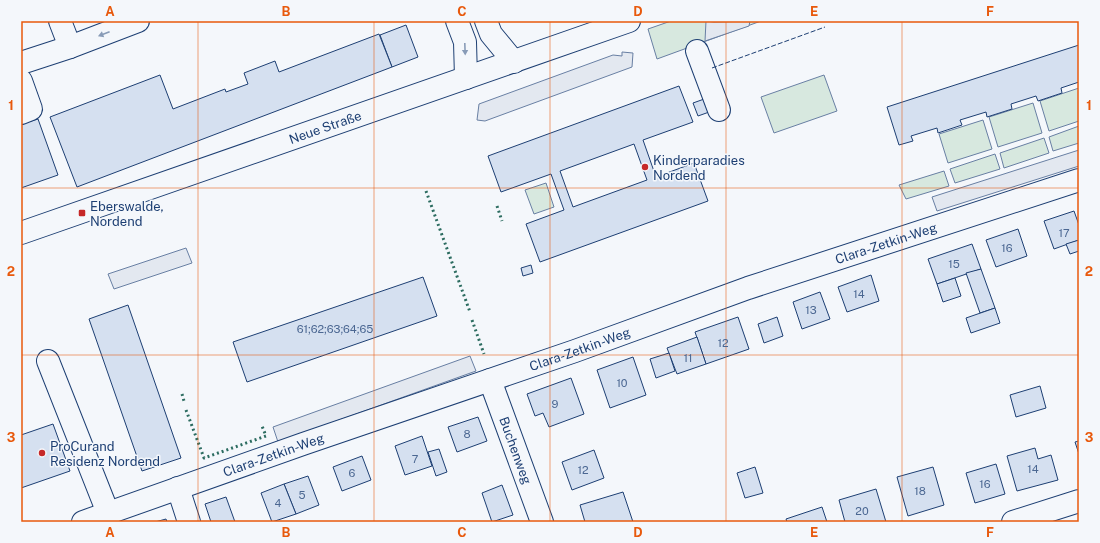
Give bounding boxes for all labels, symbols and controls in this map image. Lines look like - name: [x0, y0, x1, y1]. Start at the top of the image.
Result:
- text: A: [105, 4, 115, 19]
- text: B: [282, 4, 291, 19]
- text: C: [457, 4, 467, 19]
- text: D: [633, 4, 643, 19]
- text: E: [810, 4, 818, 19]
- text: F: [986, 4, 994, 19]
- one-way arrow: [97, 32, 109, 38]
- one-way arrow: [462, 43, 469, 55]
- text: 1: [8, 98, 14, 113]
- text: 1: [1086, 98, 1092, 113]
- street label: Neue Straße: [287, 107, 363, 147]
- place label: Kinderparadies Nordend: [653, 153, 745, 183]
- marker: Kinderparadies Nordend: [640, 162, 650, 172]
- place label: Eberswalde, Nordend: [90, 199, 164, 229]
- marker: Eberswalde, Nordend: [77, 208, 87, 218]
- street label: Clara-Zetkin-Weg: [833, 219, 939, 267]
- house number: 17: [1058, 227, 1070, 239]
- house number: 16: [1001, 242, 1013, 254]
- house number: 15: [948, 258, 960, 270]
- text: 2: [7, 264, 15, 279]
- text: 2: [1085, 264, 1093, 279]
- house number: 14: [853, 288, 865, 300]
- house number: 13: [805, 304, 817, 316]
- house number: 61;62;63;64;65: [297, 323, 373, 335]
- street label: Clara-Zetkin-Weg: [527, 324, 632, 374]
- house number: 12: [717, 337, 729, 349]
- house number: 11: [684, 352, 692, 364]
- house number: 10: [616, 377, 628, 389]
- house number: 9: [552, 398, 559, 410]
- street label: Buchenweg: [497, 415, 535, 486]
- house number: 8: [463, 428, 471, 440]
- text: 3: [7, 430, 16, 445]
- street label: Clara-Zetkin-Weg: [221, 430, 326, 479]
- text: 3: [1085, 430, 1094, 445]
- place label: ProCurand Residenz Nordend: [50, 439, 160, 469]
- marker: ProCurand Residenz Nordend: [37, 448, 47, 458]
- house number: 7: [412, 453, 419, 465]
- house number: 14: [1027, 463, 1039, 475]
- house number: 12: [577, 464, 589, 476]
- house number: 6: [349, 467, 356, 479]
- house number: 16: [979, 478, 991, 490]
- house number: 18: [914, 485, 926, 497]
- house number: 5: [298, 489, 306, 501]
- house number: 4: [275, 497, 282, 509]
- house number: 20: [855, 505, 869, 517]
- text: A: [105, 525, 115, 540]
- text: B: [282, 525, 291, 540]
- text: C: [457, 525, 467, 540]
- text: D: [633, 525, 643, 540]
- text: E: [810, 525, 818, 540]
- text: F: [986, 525, 994, 540]

